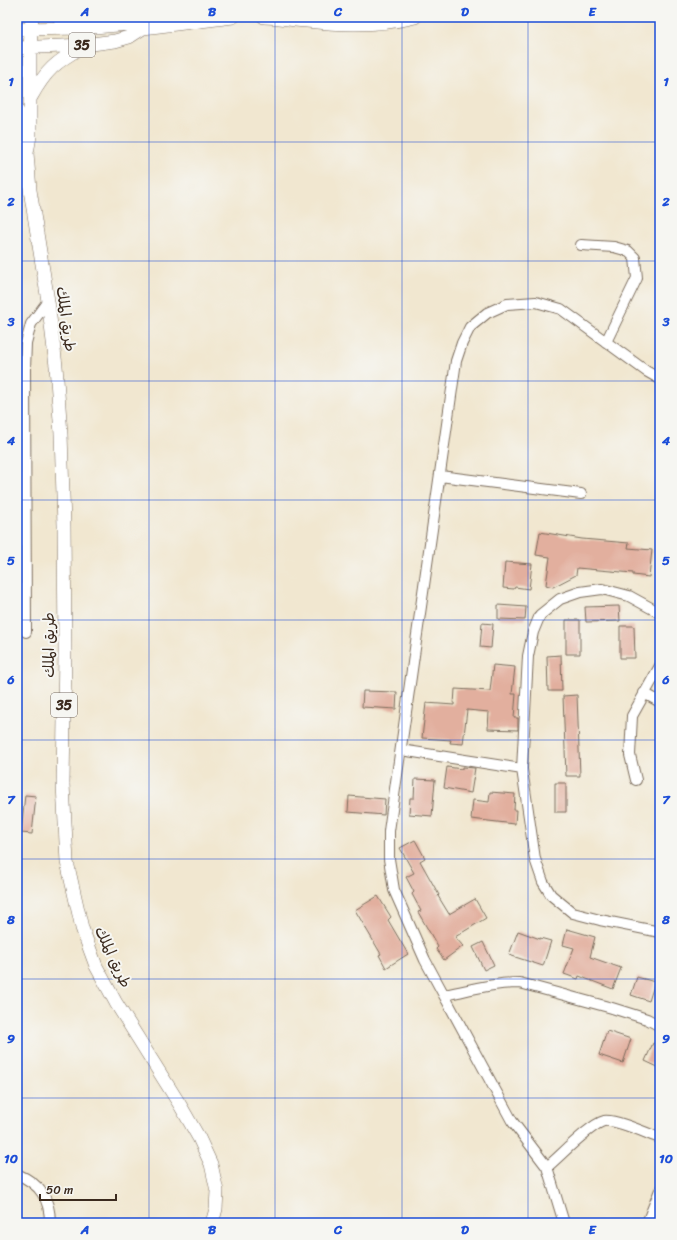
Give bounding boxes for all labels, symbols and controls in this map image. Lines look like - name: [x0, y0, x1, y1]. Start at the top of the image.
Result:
- text: A: [80, 0, 89, 23]
- text: B: [208, 0, 217, 23]
- text: C: [333, 0, 343, 23]
- text: D: [461, 0, 469, 23]
- text: E: [588, 0, 597, 23]
- road number: 35: [69, 33, 95, 57]
- text: 1: [8, 70, 14, 93]
- text: 1: [663, 70, 669, 93]
- text: 2: [6, 190, 15, 213]
- text: 2: [661, 190, 670, 213]
- street label: طريق الملك: [49, 285, 83, 353]
- text: 3: [6, 310, 15, 333]
- text: 3: [661, 310, 670, 333]
- text: 4: [6, 429, 16, 452]
- text: 4: [661, 429, 671, 452]
- text: 5: [7, 549, 15, 572]
- text: 5: [662, 549, 670, 572]
- street label: طريق الملك: [36, 612, 62, 678]
- text: 6: [6, 668, 15, 691]
- text: 6: [661, 668, 670, 691]
- road number: 35: [51, 693, 77, 717]
- text: 7: [7, 788, 16, 811]
- text: 7: [662, 788, 671, 811]
- text: 8: [6, 908, 15, 931]
- text: 8: [661, 908, 670, 931]
- street label: طريق الملك: [87, 922, 139, 992]
- text: 9: [7, 1027, 15, 1050]
- text: 9: [662, 1027, 670, 1050]
- text: 10: [4, 1147, 18, 1170]
- text: 10: [659, 1147, 673, 1170]
- scale bar: [40, 1176, 116, 1202]
- text: 50 m: [46, 1179, 73, 1201]
- text: A: [80, 1218, 89, 1240]
- text: B: [208, 1218, 217, 1240]
- text: C: [333, 1218, 343, 1240]
- text: D: [461, 1218, 469, 1240]
- text: E: [588, 1218, 597, 1240]

